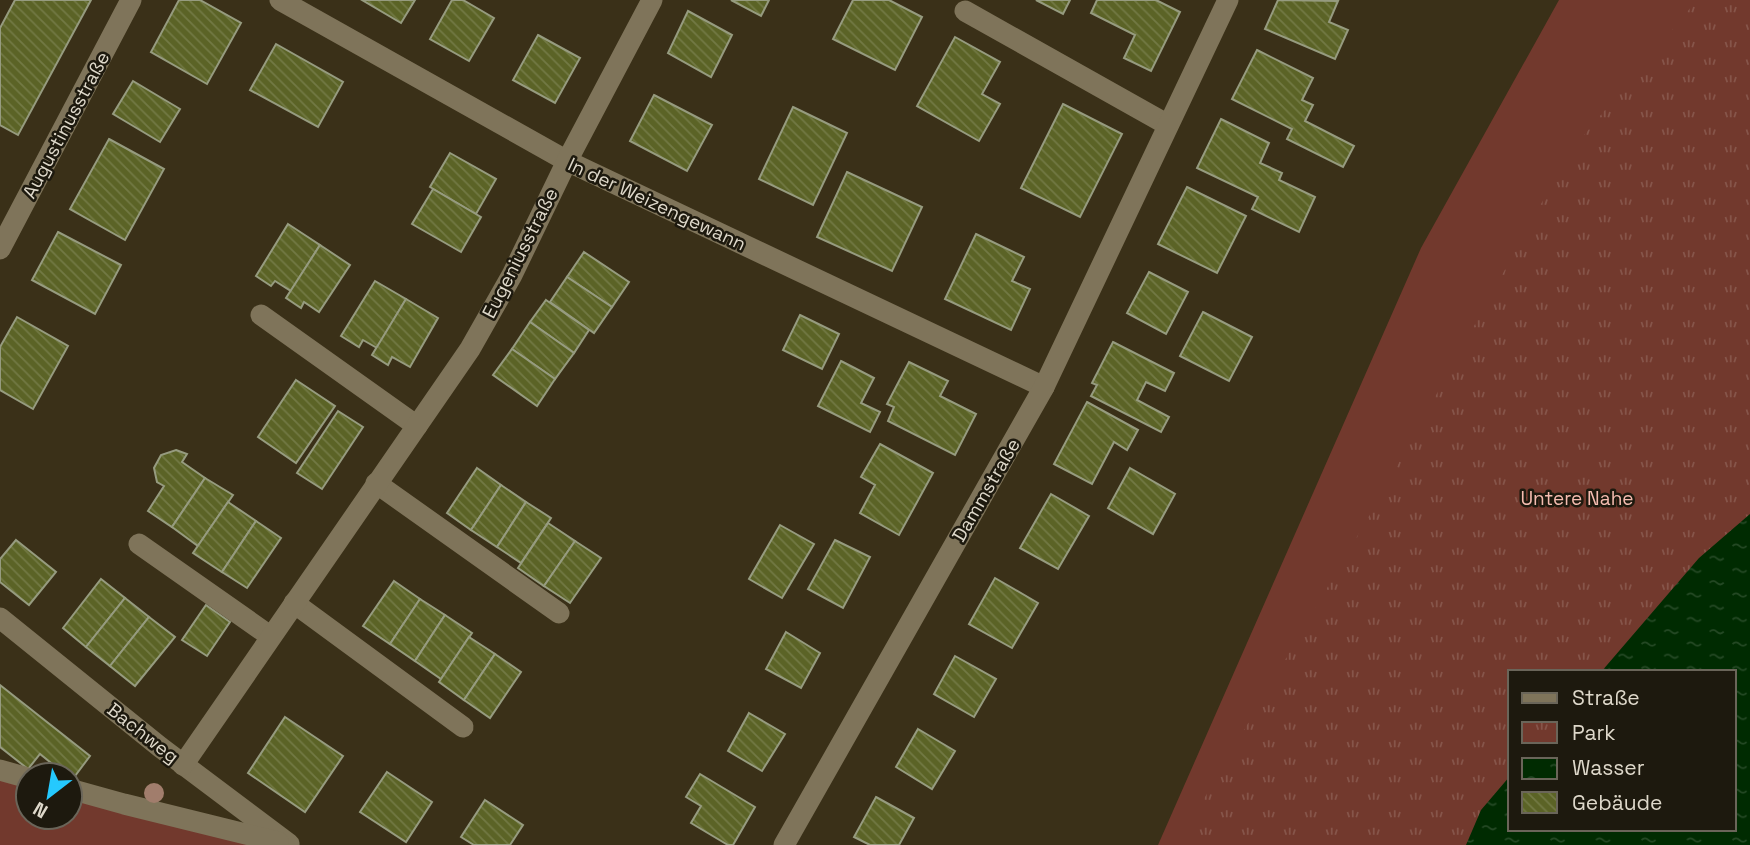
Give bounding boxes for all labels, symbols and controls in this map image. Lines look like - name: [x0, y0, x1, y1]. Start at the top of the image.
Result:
- street label: Augustinusstraße: [17, 47, 115, 203]
- street label: In der Weizengewann: [564, 152, 750, 256]
- street label: Eugeniusstraße: [476, 184, 564, 322]
- street label: Dammstraße: [946, 434, 1026, 546]
- park label: Untere Nahe: [1520, 486, 1634, 511]
- legend: [1508, 670, 1736, 831]
- text: Straße: [1572, 684, 1640, 711]
- street label: Bachweg: [102, 697, 184, 769]
- text: Park: [1572, 719, 1616, 746]
- text: Wasser: [1572, 754, 1645, 781]
- north arrow: [14, 761, 84, 831]
- text: Gebäude: [1572, 789, 1662, 816]
- text: N: [29, 796, 52, 824]

